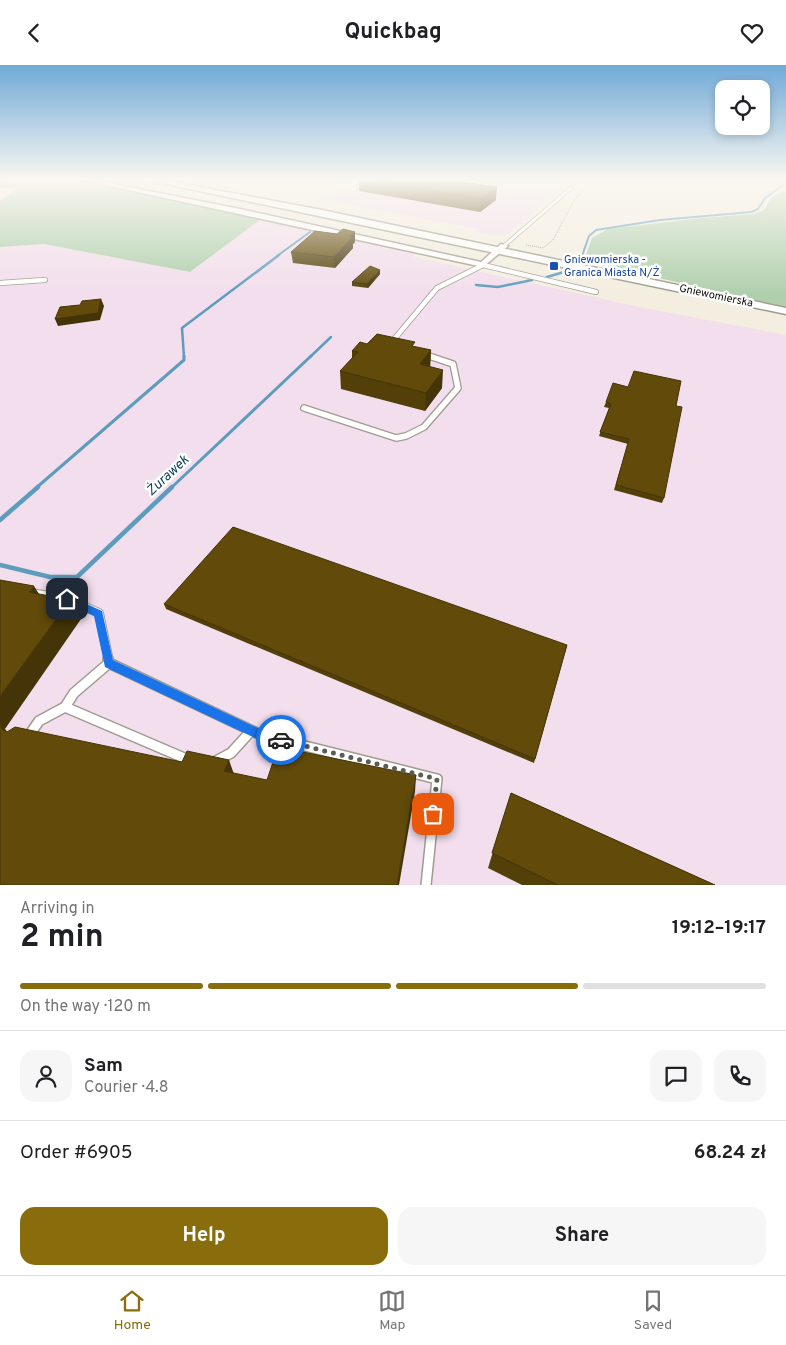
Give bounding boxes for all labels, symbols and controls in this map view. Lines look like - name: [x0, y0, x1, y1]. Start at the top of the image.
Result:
- icon: back: [20, 19, 48, 47]
- text: Quickbag: [344, 19, 442, 46]
- icon: heart: [738, 19, 766, 47]
- map controls: [715, 80, 770, 135]
- button: locate: [715, 80, 770, 135]
- place label: Gniewomierska - Granica Miasta N/Ż: [564, 253, 660, 280]
- marker: Gniewomierska - Granica Miasta N/Ż: [548, 260, 560, 272]
- street label: Gniewomierska: [678, 281, 754, 311]
- water label: Żurawek: [142, 451, 194, 500]
- pin: [46, 578, 88, 620]
- icon: home: [53, 585, 81, 613]
- courier: [256, 715, 306, 765]
- icon: car: [267, 726, 295, 754]
- pin: [412, 793, 454, 835]
- icon: bag: [419, 800, 447, 828]
- text: Arriving in: [20, 899, 95, 919]
- text: 19:12–19:17: [672, 916, 766, 940]
- text: 2 min: [20, 918, 104, 958]
- text: On the way · 120 m: [20, 997, 151, 1017]
- button: person: [20, 1050, 72, 1102]
- button: chat: [650, 1050, 702, 1102]
- button: phone: [714, 1050, 766, 1102]
- text: Sam: [84, 1054, 123, 1078]
- text: Courier · 4.8: [84, 1078, 168, 1098]
- text: Order #6905: [20, 1141, 133, 1165]
- text: 68.24 zł: [694, 1141, 766, 1165]
- button: Help: [20, 1207, 388, 1265]
- button: Share: [398, 1207, 766, 1265]
- tab: Home: [114, 1287, 151, 1334]
- tab: Map: [378, 1287, 406, 1334]
- tab: Saved: [634, 1287, 672, 1334]

